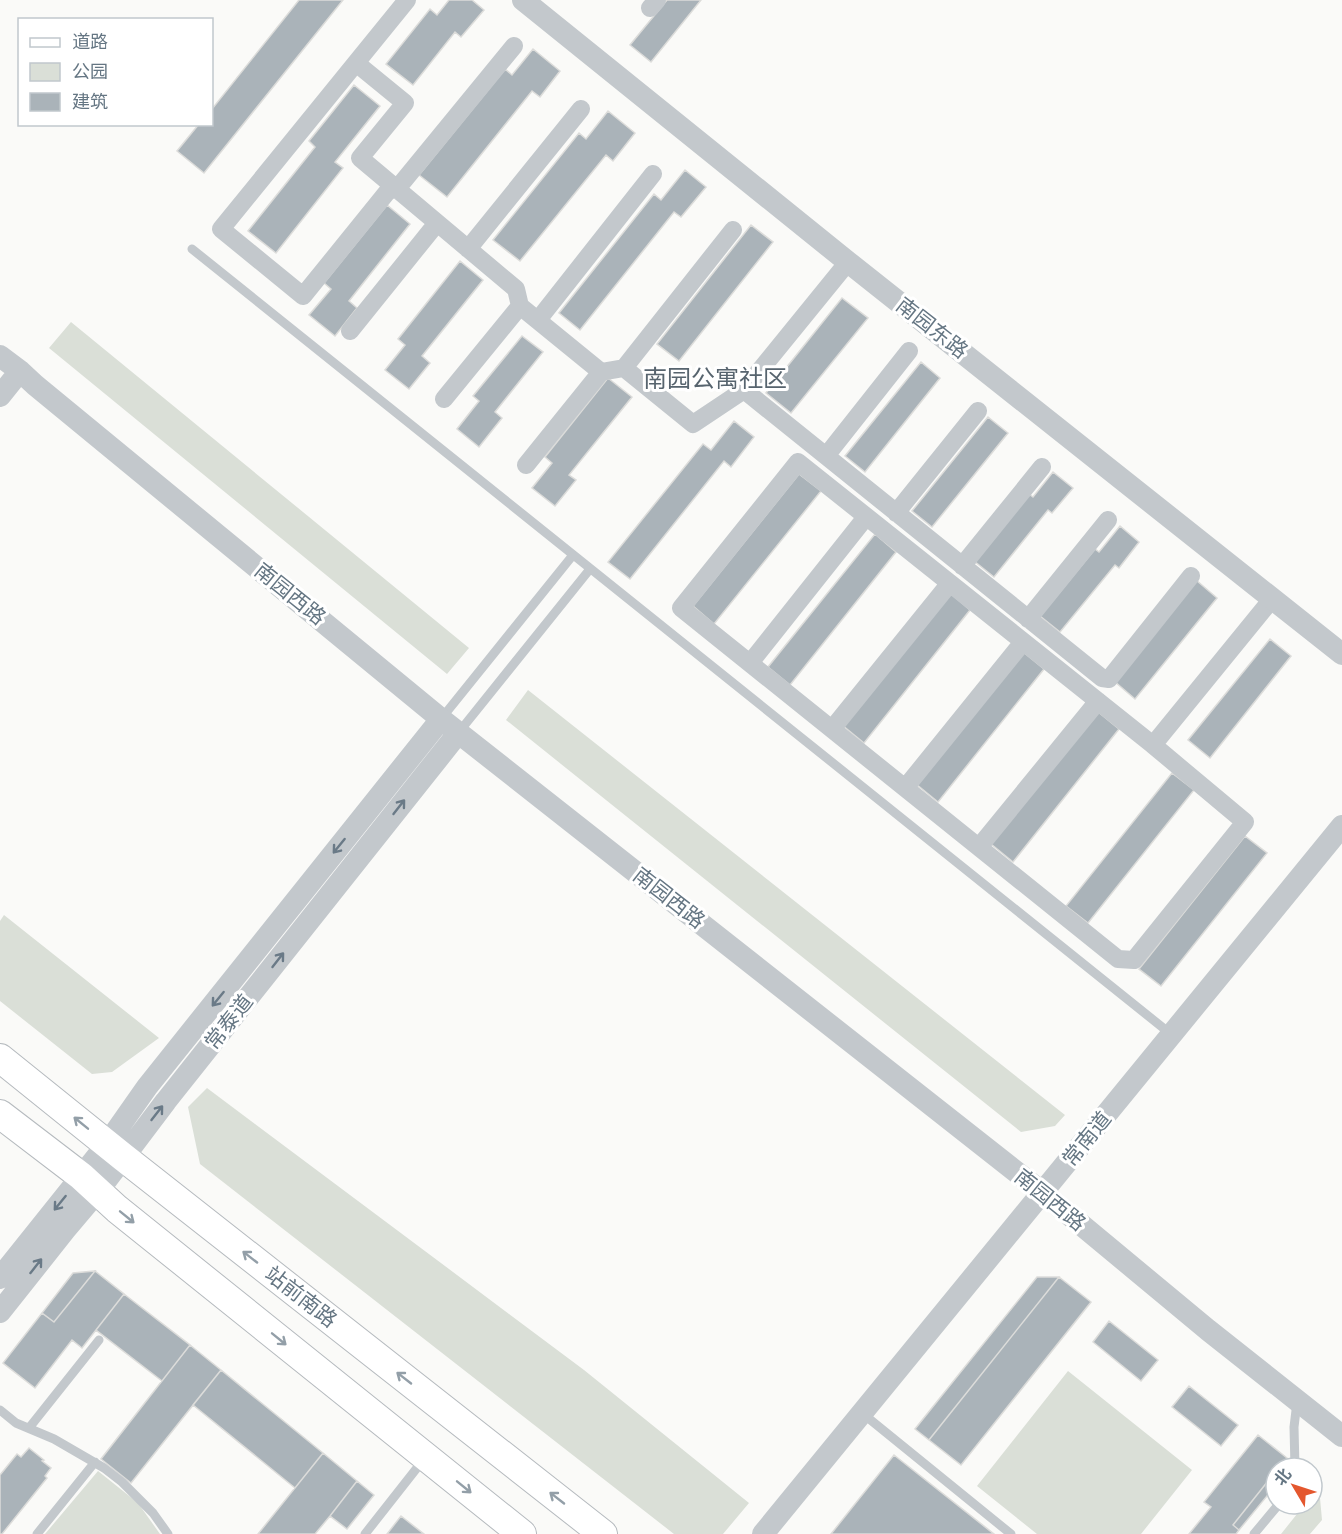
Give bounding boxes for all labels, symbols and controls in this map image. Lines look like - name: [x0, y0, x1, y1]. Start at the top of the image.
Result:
- legend: [18, 18, 213, 126]
- text: 道路: [72, 29, 108, 55]
- text: 公园: [72, 59, 108, 85]
- text: 建筑: [72, 89, 108, 115]
- street label: 南园东路: [890, 290, 974, 366]
- district label: 南园公寓社区: [643, 361, 787, 396]
- street label: 南园西路: [248, 556, 332, 632]
- one-way arrow: [393, 800, 406, 816]
- one-way arrow: [333, 838, 346, 854]
- street label: 南园西路: [627, 860, 711, 936]
- one-way arrow: [271, 953, 285, 968]
- street label: 常泰道: [198, 988, 260, 1056]
- one-way arrow: [211, 990, 224, 1006]
- one-way arrow: [150, 1105, 163, 1121]
- street label: 常南道: [1056, 1105, 1118, 1173]
- one-way arrow: [73, 1117, 89, 1130]
- street label: 南园西路: [1008, 1162, 1092, 1238]
- one-way arrow: [53, 1194, 66, 1210]
- one-way arrow: [119, 1210, 135, 1223]
- one-way arrow: [243, 1251, 259, 1264]
- one-way arrow: [30, 1258, 43, 1274]
- street label: 站前南路: [259, 1259, 343, 1335]
- one-way arrow: [271, 1332, 287, 1345]
- one-way arrow: [396, 1371, 412, 1384]
- north arrow: [1264, 1456, 1324, 1516]
- text: 北: [1269, 1463, 1297, 1490]
- one-way arrow: [456, 1481, 472, 1494]
- one-way arrow: [549, 1491, 565, 1504]

